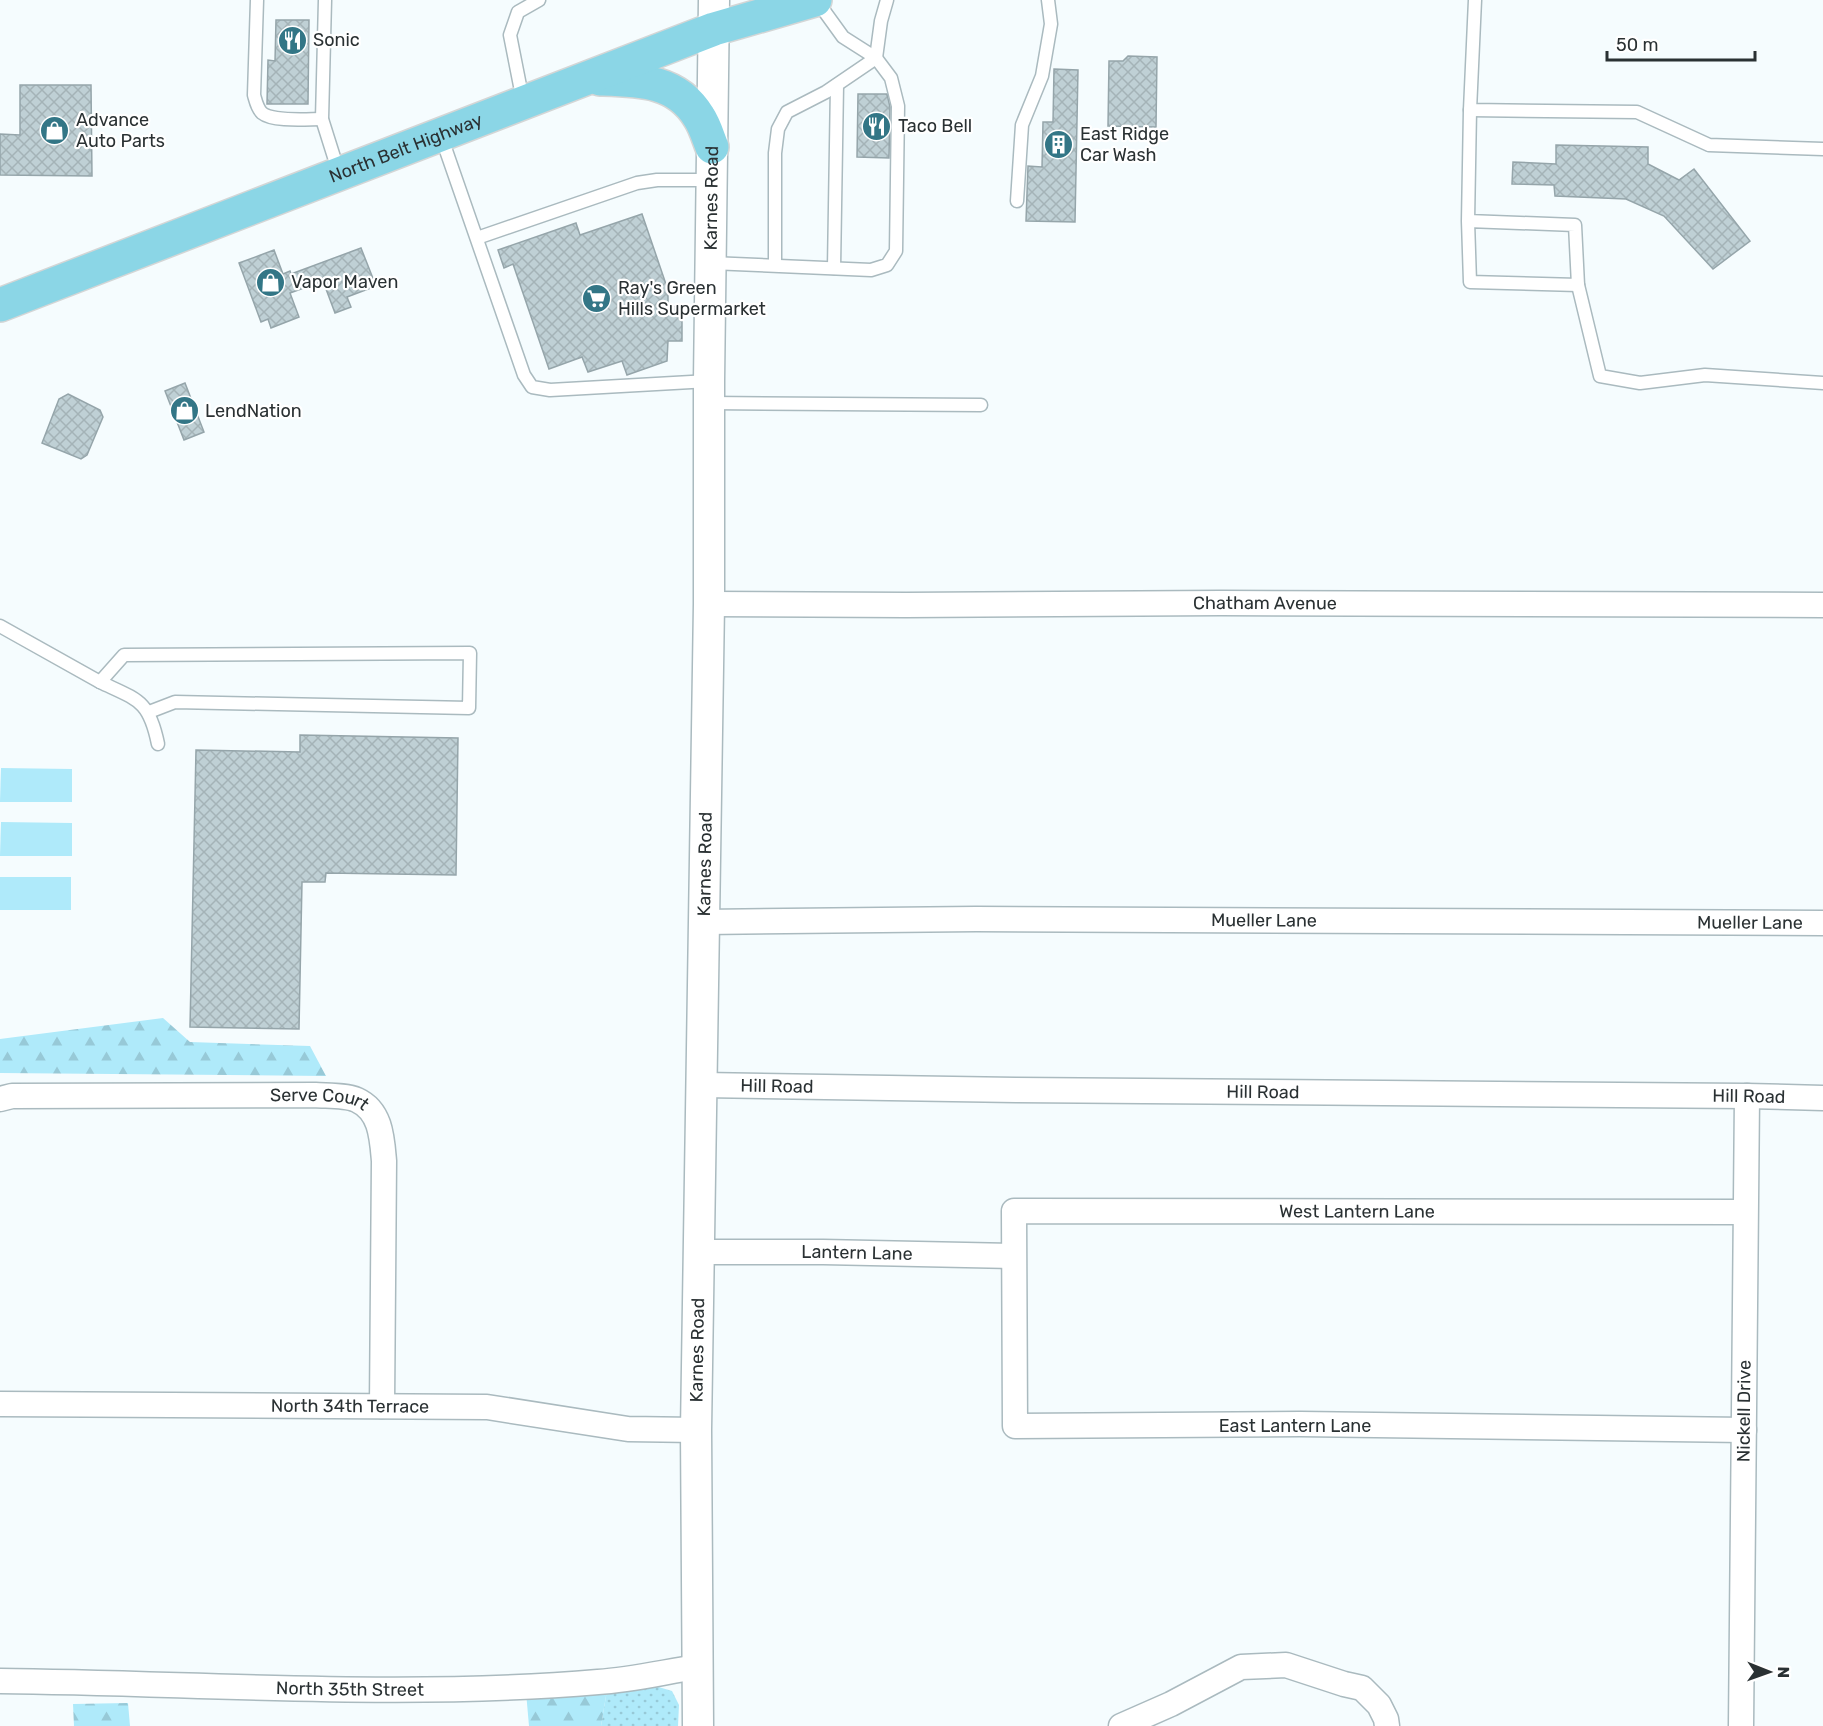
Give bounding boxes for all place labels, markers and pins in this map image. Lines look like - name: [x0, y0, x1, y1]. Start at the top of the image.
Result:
- restaurant icon: Sonic: [276, 24, 308, 56]
- place label: Sonic: [313, 29, 360, 51]
- place label: Advance Auto Parts: [76, 109, 165, 152]
- restaurant icon: Taco Bell: [861, 110, 893, 142]
- shop icon: Advance Auto Parts: [39, 114, 71, 146]
- place label: Taco Bell: [898, 115, 972, 137]
- place label: East Ridge Car Wash: [1080, 123, 1169, 166]
- building icon: East Ridge Car Wash: [1043, 128, 1075, 160]
- shop icon: Vapor Maven: [254, 266, 286, 298]
- place label: Vapor Maven: [291, 271, 398, 293]
- place label: Ray's Green Hills Supermarket: [618, 277, 766, 320]
- supermarket icon: Ray's Green Hills Supermarket: [581, 282, 613, 314]
- shop icon: LendNation: [168, 395, 200, 427]
- place label: LendNation: [205, 400, 302, 422]

